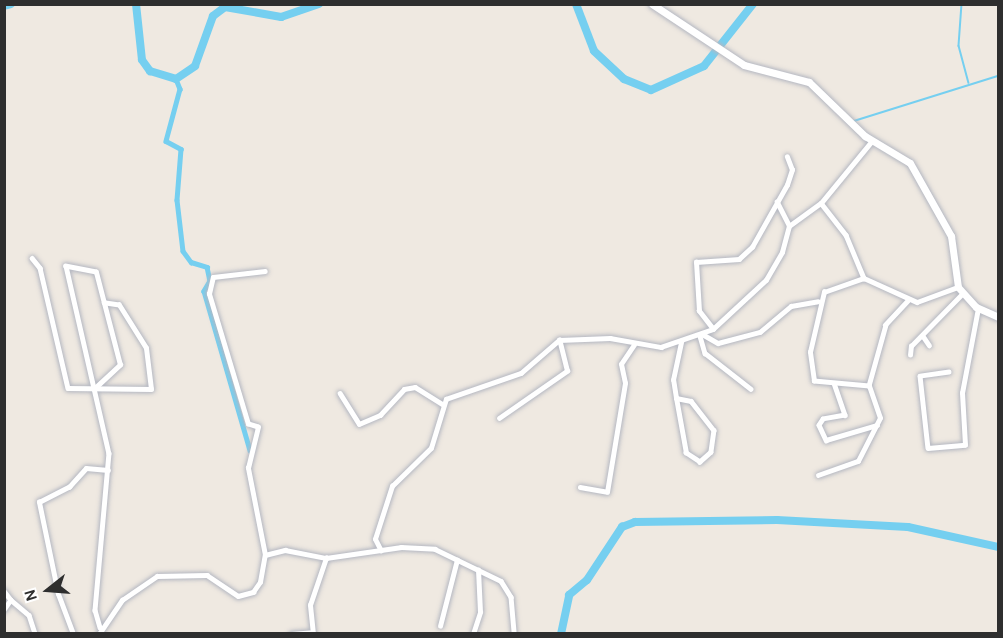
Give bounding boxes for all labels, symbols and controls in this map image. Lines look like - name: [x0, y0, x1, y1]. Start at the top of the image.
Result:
- north arrow: [18, 560, 78, 620]
- text: N: [20, 587, 41, 604]

